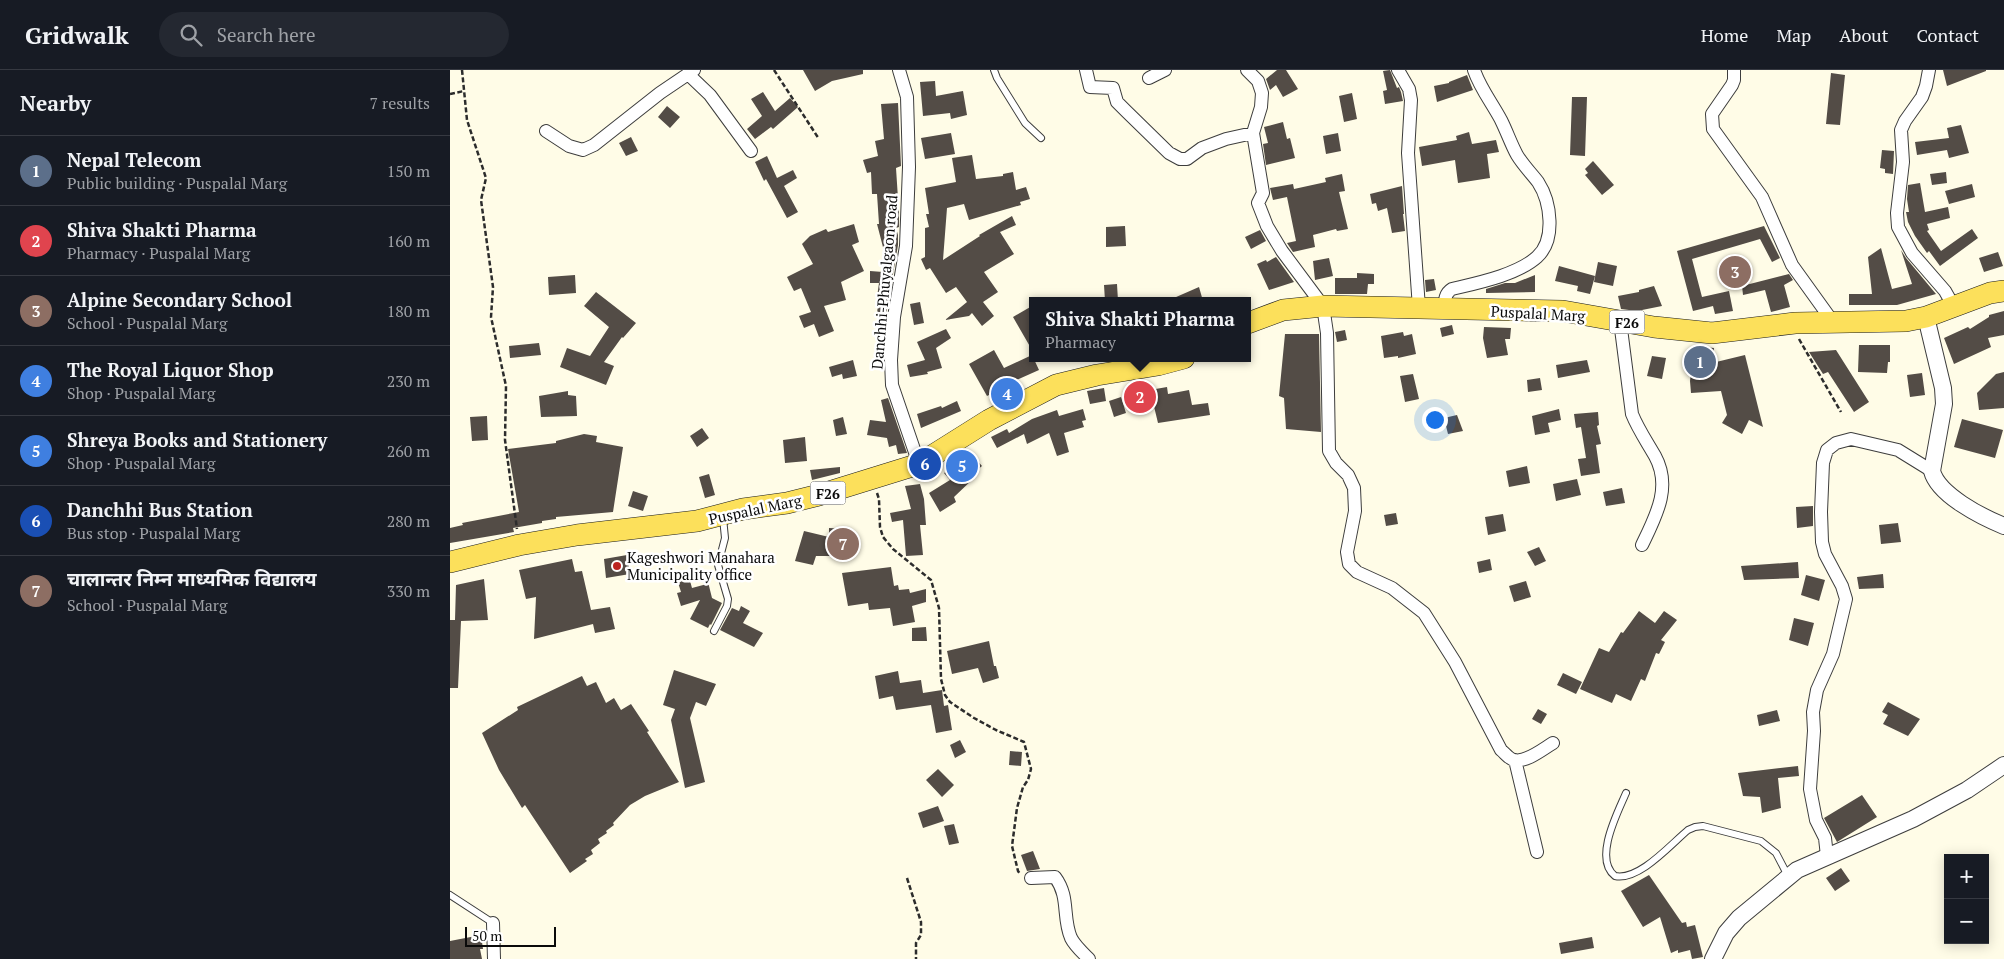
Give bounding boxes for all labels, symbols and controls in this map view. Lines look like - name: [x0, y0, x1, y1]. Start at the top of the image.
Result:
- search box: [159, 12, 509, 57]
- text: Gridwalk: [25, 19, 129, 51]
- icon: search: [177, 21, 205, 49]
- text: Search here: [217, 22, 316, 47]
- text: Home: [1701, 23, 1748, 47]
- text: Map: [1776, 23, 1811, 47]
- text: About: [1839, 23, 1888, 47]
- text: Contact: [1916, 23, 1979, 47]
- text: Nearby: [20, 89, 91, 117]
- text: 7 results: [370, 92, 430, 114]
- text: Nepal Telecom: [67, 147, 201, 172]
- text: 1: [31, 160, 41, 182]
- text: 150 m: [387, 160, 430, 182]
- text: Public building · Puspalal Marg: [67, 172, 287, 194]
- street label: Danchhi-Phuyalgaon road: [866, 194, 902, 370]
- text: Shiva Shakti Pharma: [67, 217, 257, 242]
- text: 2: [31, 230, 41, 252]
- text: 160 m: [387, 230, 430, 252]
- text: Pharmacy · Puspalal Marg: [67, 242, 250, 264]
- pin: 3: [1719, 253, 1751, 291]
- text: Alpine Secondary School: [67, 287, 292, 312]
- popup: [1029, 297, 1251, 362]
- text: 3: [31, 300, 41, 322]
- text: 180 m: [387, 300, 430, 322]
- street label: Puspalal Marg: [1490, 301, 1587, 326]
- text: Shiva Shakti Pharma: [1045, 306, 1235, 331]
- road number: F26: [1610, 310, 1644, 334]
- text: School · Puspalal Marg: [67, 312, 227, 334]
- text: Pharmacy: [1045, 331, 1116, 353]
- pin: 1: [1684, 343, 1716, 381]
- text: The Royal Liquor Shop: [67, 357, 274, 382]
- text: 4: [31, 370, 41, 392]
- text: 230 m: [387, 370, 430, 392]
- pin: 4: [991, 375, 1023, 413]
- pin: 2: [1124, 378, 1156, 416]
- text: Shop · Puspalal Marg: [67, 382, 215, 404]
- your location: [1422, 407, 1448, 433]
- text: Shreya Books and Stationery: [67, 427, 327, 452]
- text: 5: [31, 440, 41, 462]
- text: 260 m: [387, 440, 430, 462]
- pin: 6: [909, 445, 941, 483]
- pin: 5: [946, 447, 978, 485]
- text: Shop · Puspalal Marg: [67, 452, 215, 474]
- road number: F26: [810, 482, 846, 504]
- street label: Puspalal Marg: [707, 489, 804, 529]
- text: Danchhi Bus Station: [67, 497, 253, 522]
- text: 6: [31, 510, 41, 532]
- text: 280 m: [387, 510, 430, 532]
- text: Bus stop · Puspalal Marg: [67, 522, 240, 544]
- pin: 7: [827, 525, 859, 563]
- place label: Kageshwori Manahara Municipality office: [627, 547, 775, 584]
- marker: Kageshwori Manahara Municipality office: [611, 560, 623, 572]
- text: चालान्तर निम्न माध्यमिक विद्यालय: [67, 566, 317, 591]
- text: 7: [31, 580, 41, 602]
- text: 330 m: [387, 580, 430, 602]
- text: School · Puspalal Marg: [67, 594, 227, 616]
- map controls: [1944, 854, 1989, 944]
- button: +: [1944, 854, 1989, 899]
- button: −: [1944, 899, 1989, 944]
- scale bar: [465, 924, 556, 947]
- text: 50 m: [472, 926, 502, 945]

